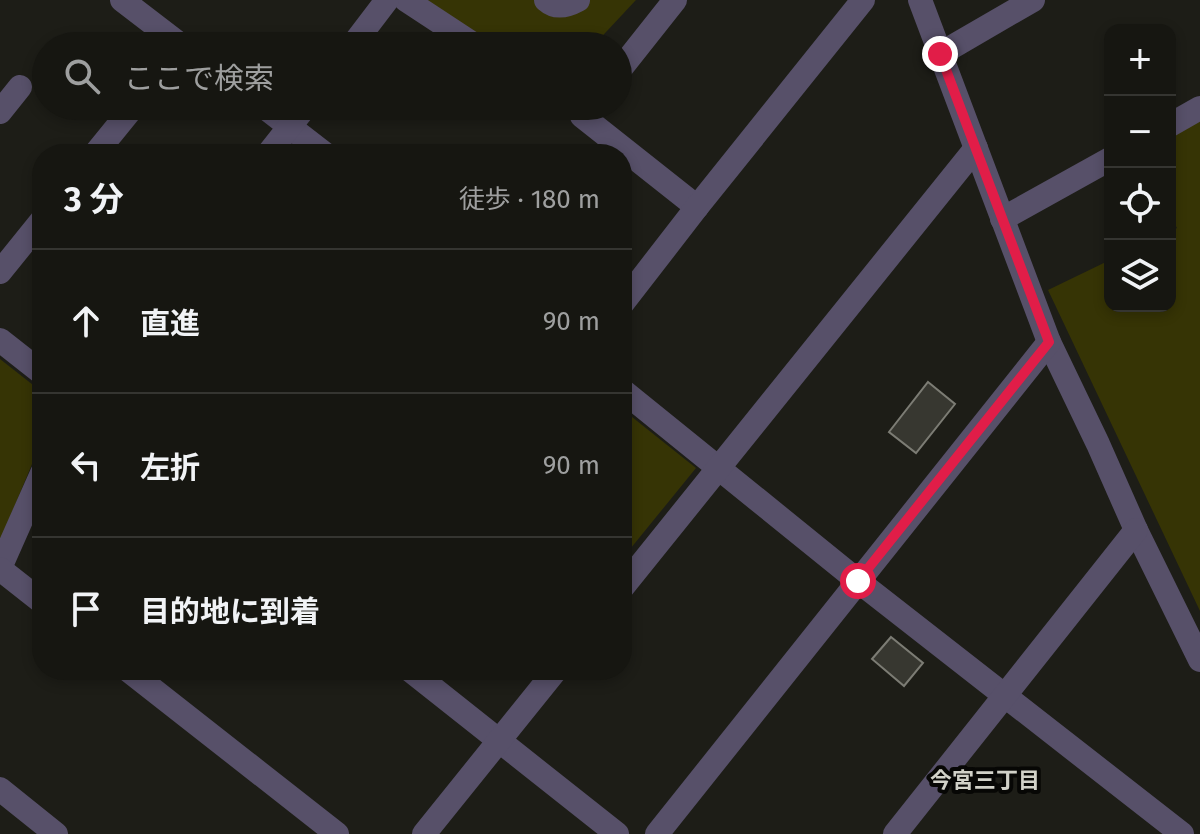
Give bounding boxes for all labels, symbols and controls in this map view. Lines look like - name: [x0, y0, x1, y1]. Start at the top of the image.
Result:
- map controls: [1104, 24, 1176, 312]
- button: +: [1104, 24, 1176, 96]
- search box: [32, 32, 632, 120]
- route end: [922, 36, 958, 72]
- icon: search: [60, 54, 104, 98]
- text: ここで検索: [124, 61, 274, 97]
- button: −: [1104, 96, 1176, 168]
- button: locate: [1104, 168, 1176, 240]
- text: 3 分: [64, 179, 124, 220]
- text: 徒歩 · 180 m: [459, 184, 600, 215]
- button: layers: [1104, 240, 1176, 312]
- icon: ahead: [64, 299, 108, 343]
- text: 直進: [140, 306, 200, 342]
- text: 90 m: [543, 306, 600, 337]
- icon: left: [64, 443, 108, 487]
- text: 左折: [140, 450, 200, 486]
- text: 90 m: [543, 450, 600, 481]
- route start: [840, 563, 876, 599]
- icon: arrive: [64, 587, 108, 631]
- text: 目的地に到着: [140, 594, 320, 630]
- district label: 今宮三丁目: [930, 767, 1040, 794]

